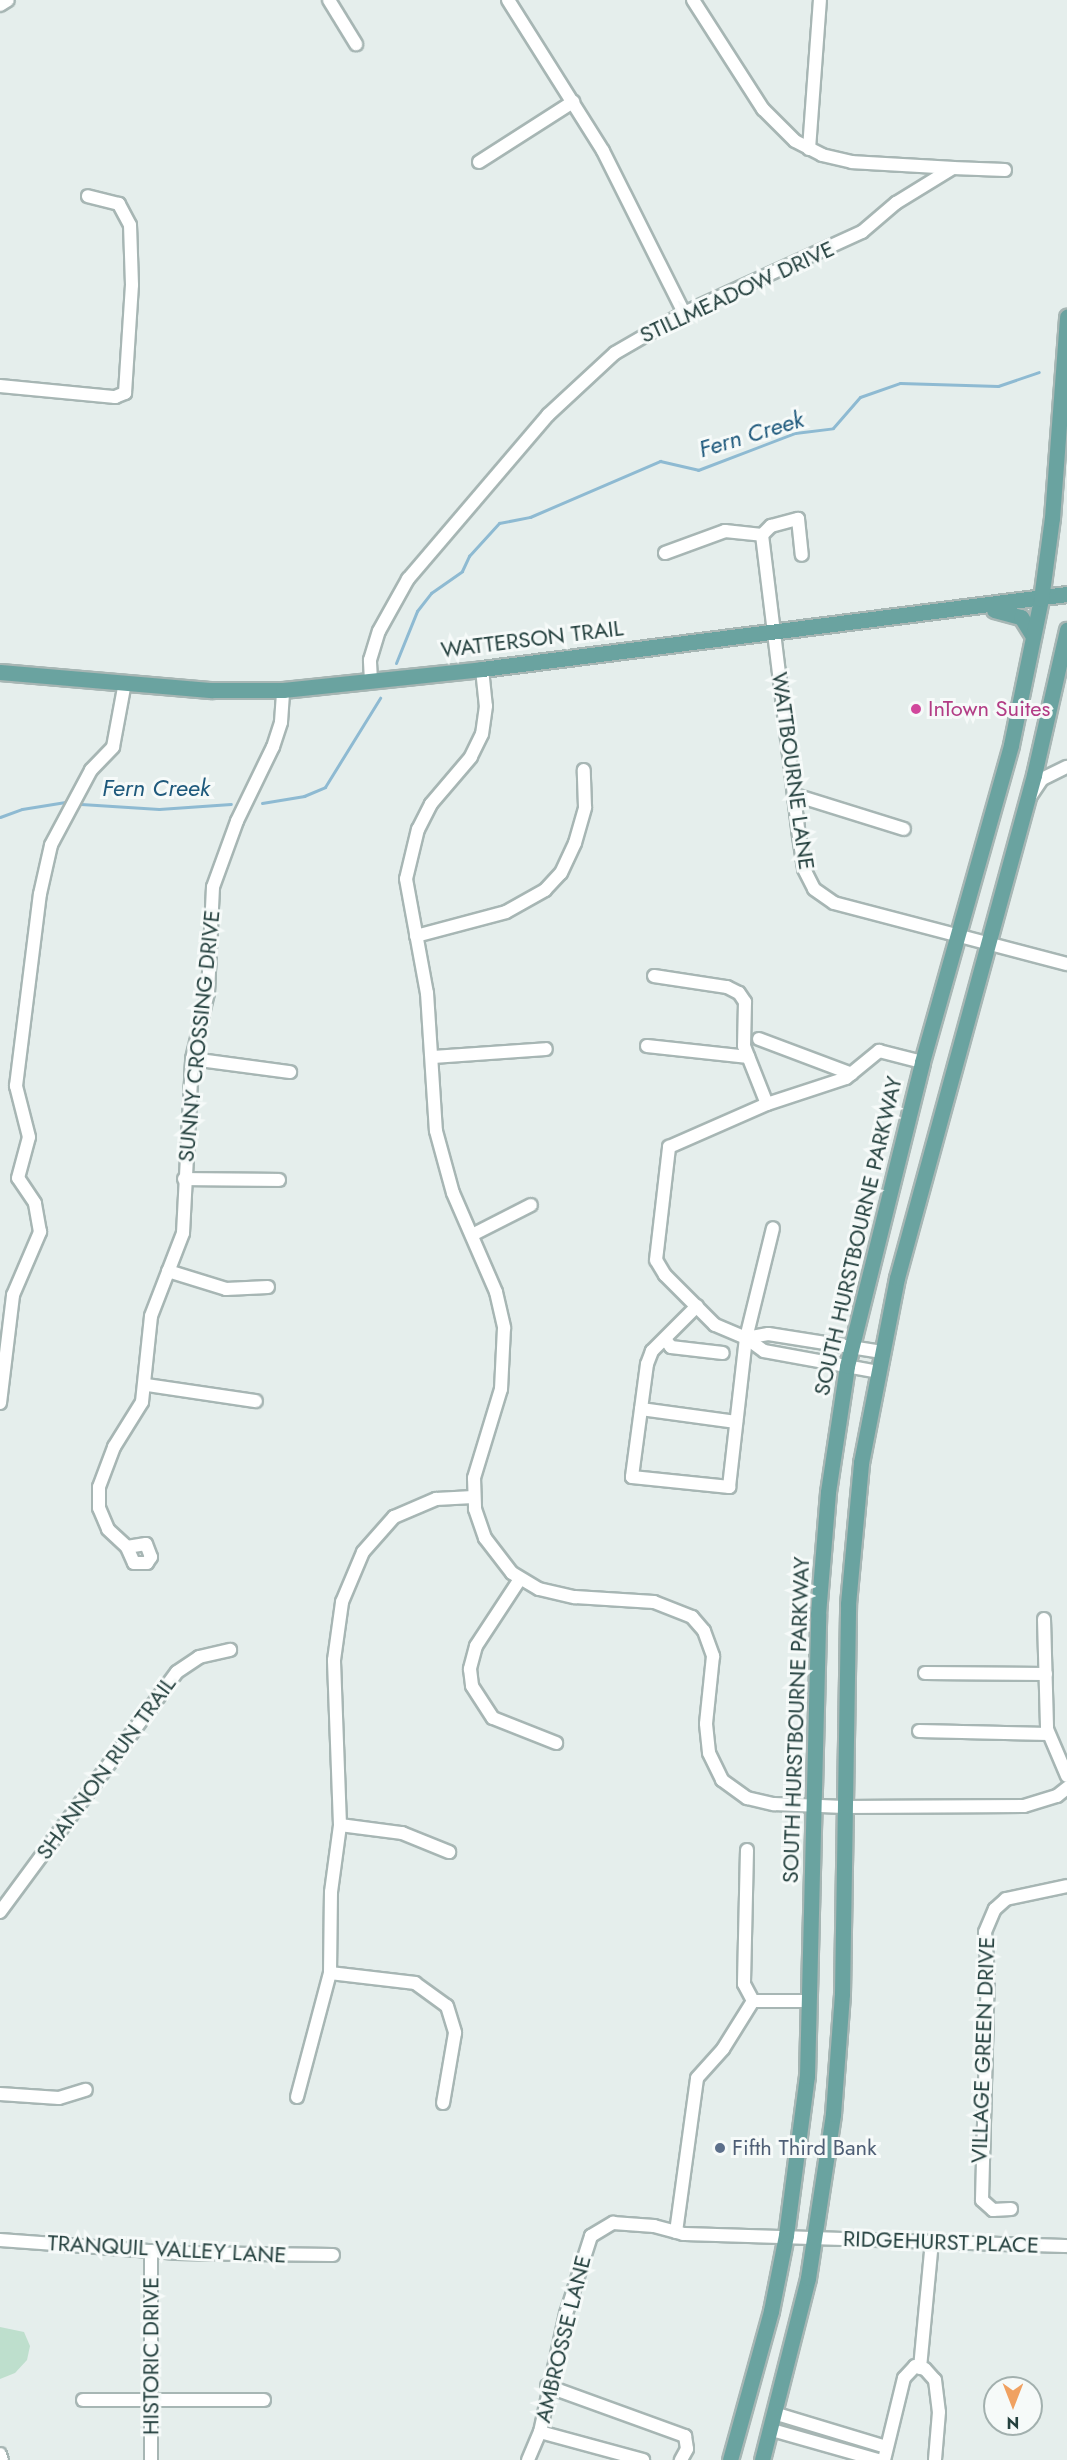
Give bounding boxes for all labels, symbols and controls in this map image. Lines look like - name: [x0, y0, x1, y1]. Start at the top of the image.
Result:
- street label: STILLMEADOW DRIVE: [636, 235, 838, 349]
- water label: Fern Creek: [695, 404, 807, 464]
- street label: WATTERSON TRAIL: [439, 615, 625, 663]
- street label: WATTBOURNE LANE: [766, 670, 820, 872]
- place label: InTown Suites: [928, 696, 1050, 722]
- marker: InTown Suites: [909, 702, 923, 716]
- water label: Fern Creek: [102, 774, 210, 802]
- street label: SUNNY CROSSING DRIVE: [173, 909, 225, 1163]
- street label: SOUTH HURSTBOURNE PARKWAY: [808, 1074, 908, 1398]
- street label: SOUTH HURSTBOURNE PARKWAY: [777, 1556, 815, 1884]
- street label: SHANNON RUN TRAIL: [31, 1671, 181, 1865]
- street label: VILLAGE GREEN DRIVE: [966, 1936, 1000, 2164]
- place label: Fifth Third Bank: [732, 2135, 877, 2161]
- marker: Fifth Third Bank: [713, 2141, 727, 2155]
- street label: RIDGEHURST PLACE: [843, 2225, 1039, 2259]
- street label: TRANQUIL VALLEY LANE: [47, 2230, 287, 2268]
- street label: AMBROSSE LANE: [529, 2253, 597, 2425]
- street label: HISTORIC DRIVE: [138, 2277, 164, 2435]
- north arrow: [983, 2376, 1043, 2436]
- text: N: [1007, 2411, 1019, 2434]

